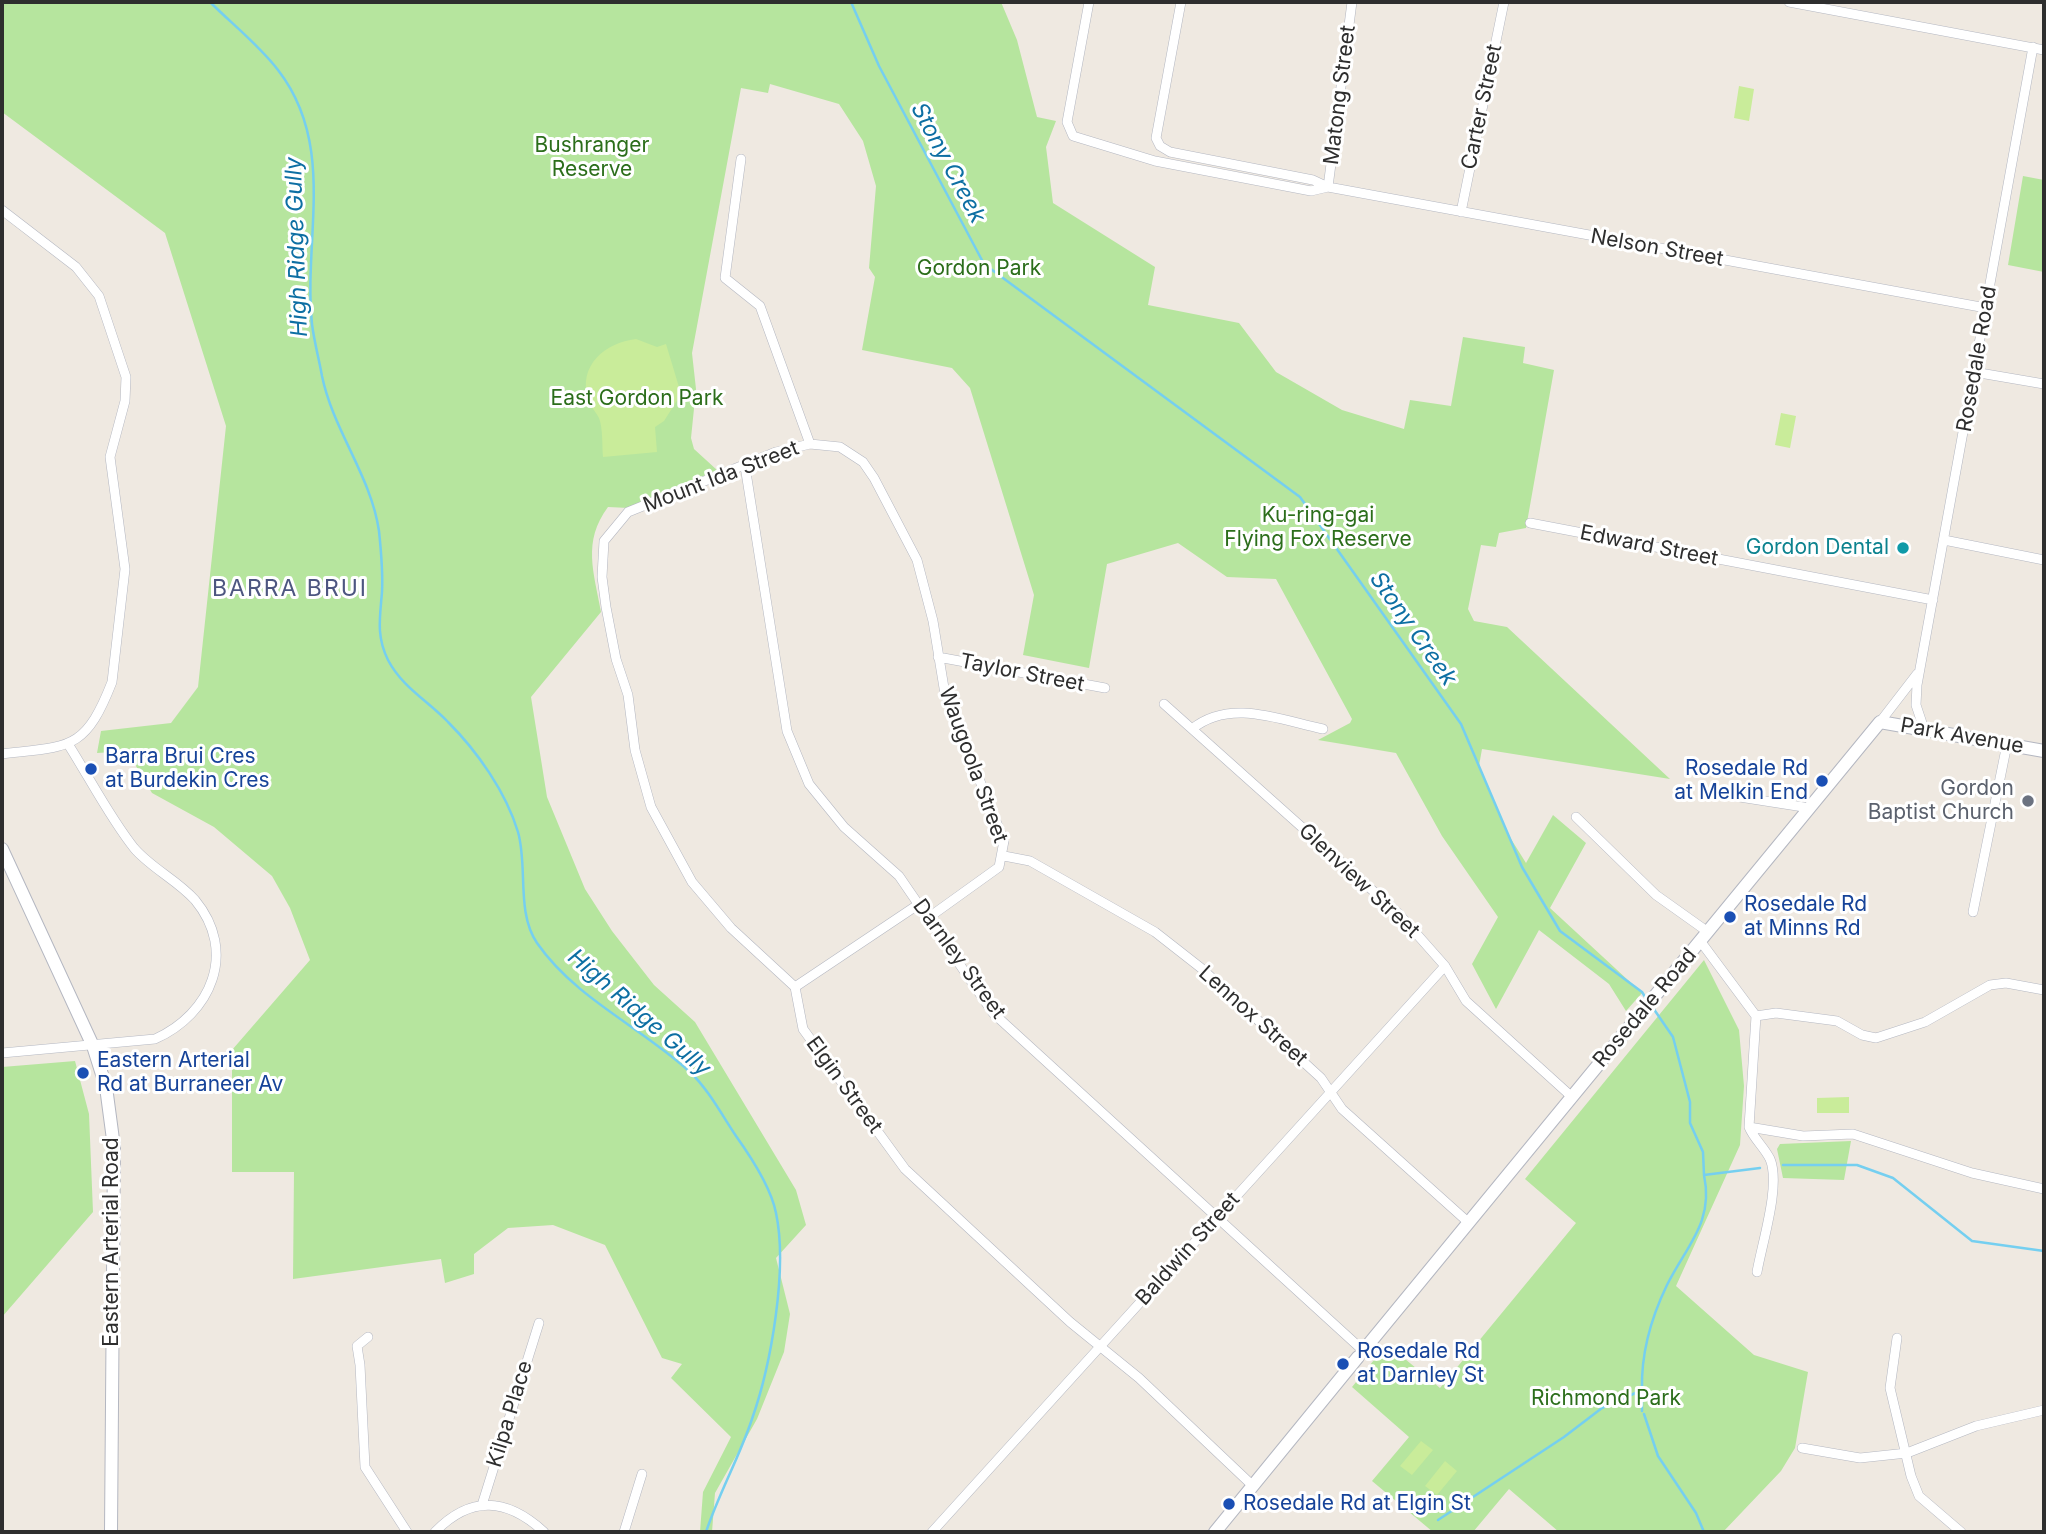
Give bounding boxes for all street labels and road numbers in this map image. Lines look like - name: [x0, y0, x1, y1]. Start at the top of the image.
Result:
- street label: Matong Street: [1319, 24, 1361, 166]
- street label: Carter Street: [1456, 42, 1508, 172]
- street label: Nelson Street: [1589, 224, 1725, 272]
- street label: Rosedale Road: [1952, 284, 2002, 434]
- street label: Mount Ida Street: [640, 436, 802, 518]
- street label: Edward Street: [1578, 520, 1720, 572]
- street label: Taylor Street: [958, 649, 1086, 697]
- street label: Waugoola Street: [933, 684, 1013, 846]
- street label: Park Avenue: [1898, 713, 2026, 759]
- street label: Glenview Street: [1293, 819, 1425, 943]
- street label: Darnley Street: [907, 894, 1011, 1024]
- street label: Rosedale Road: [1588, 943, 1702, 1073]
- street label: Lennox Street: [1193, 961, 1313, 1071]
- street label: Elgin Street: [801, 1032, 887, 1138]
- street label: Eastern Arterial Road: [99, 1137, 125, 1347]
- street label: Baldwin Street: [1131, 1187, 1245, 1311]
- street label: Kilpa Place: [482, 1358, 538, 1470]

